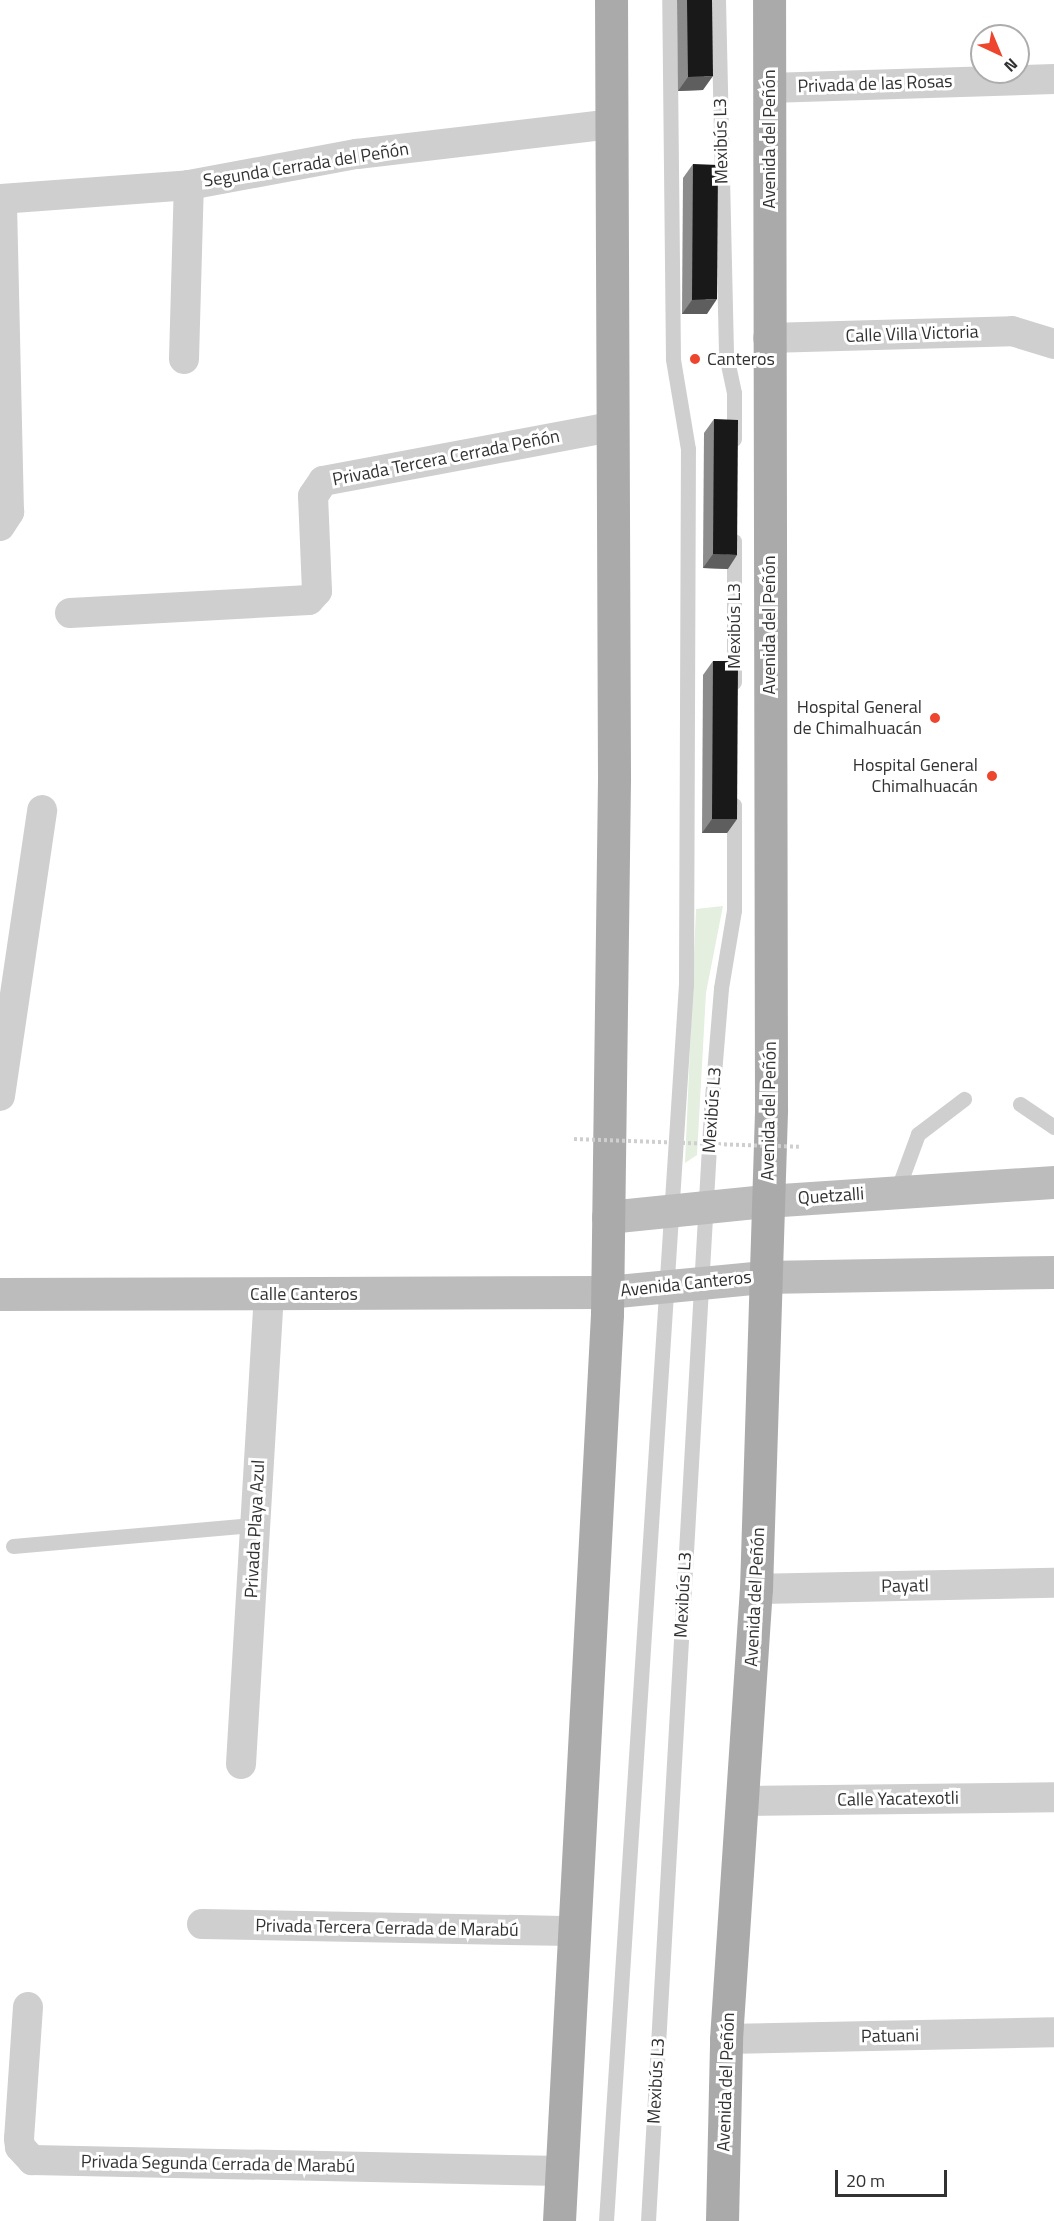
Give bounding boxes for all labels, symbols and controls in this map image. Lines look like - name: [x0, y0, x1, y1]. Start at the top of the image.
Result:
- north arrow: [970, 24, 1030, 84]
- text: N: [999, 53, 1023, 78]
- street label: Avenida del Peñón: [758, 69, 780, 209]
- street label: Privada de las Rosas: [797, 70, 953, 98]
- street label: Mexibús L3: [709, 98, 733, 184]
- street label: Segunda Cerrada del Peñón: [202, 138, 410, 192]
- street label: Calle Villa Victoria: [845, 321, 979, 347]
- place label: Canteros: [707, 348, 775, 370]
- marker: Canteros: [688, 352, 702, 366]
- street label: Privada Tercera Cerrada Peñón: [331, 425, 561, 491]
- street label: Avenida del Peñón: [758, 555, 780, 695]
- street label: Mexibús L3: [723, 583, 745, 669]
- place label: Hospital General de Chimalhuacán: [793, 697, 922, 740]
- marker: Hospital General de Chimalhuacán: [926, 709, 944, 727]
- place label: Hospital General Chimalhuacán: [853, 755, 978, 798]
- marker: Hospital General Chimalhuacán: [983, 767, 1001, 785]
- street label: Avenida del Peñón: [757, 1041, 781, 1181]
- street label: Mexibús L3: [698, 1066, 726, 1154]
- street label: Quetzalli: [797, 1183, 865, 1209]
- street label: Avenida Canteros: [619, 1266, 753, 1302]
- street label: Calle Canteros: [250, 1283, 358, 1305]
- street label: Privada Playa Azul: [241, 1459, 269, 1599]
- street label: Avenida del Peñón: [741, 1527, 769, 1667]
- street label: Mexibús L3: [670, 1551, 696, 1639]
- street label: Payatl: [881, 1575, 929, 1597]
- street label: Calle Yacatexotli: [837, 1787, 959, 1811]
- street label: Privada Tercera Cerrada de Marabú: [255, 1915, 519, 1941]
- street label: Avenida del Peñón: [713, 2012, 739, 2152]
- street label: Patuani: [861, 2025, 919, 2047]
- street label: Mexibús L3: [643, 2037, 669, 2125]
- street label: Privada Segunda Cerrada de Marabú: [81, 2151, 355, 2177]
- scale bar: [838, 2158, 950, 2196]
- text: 20 m: [846, 2167, 885, 2194]

